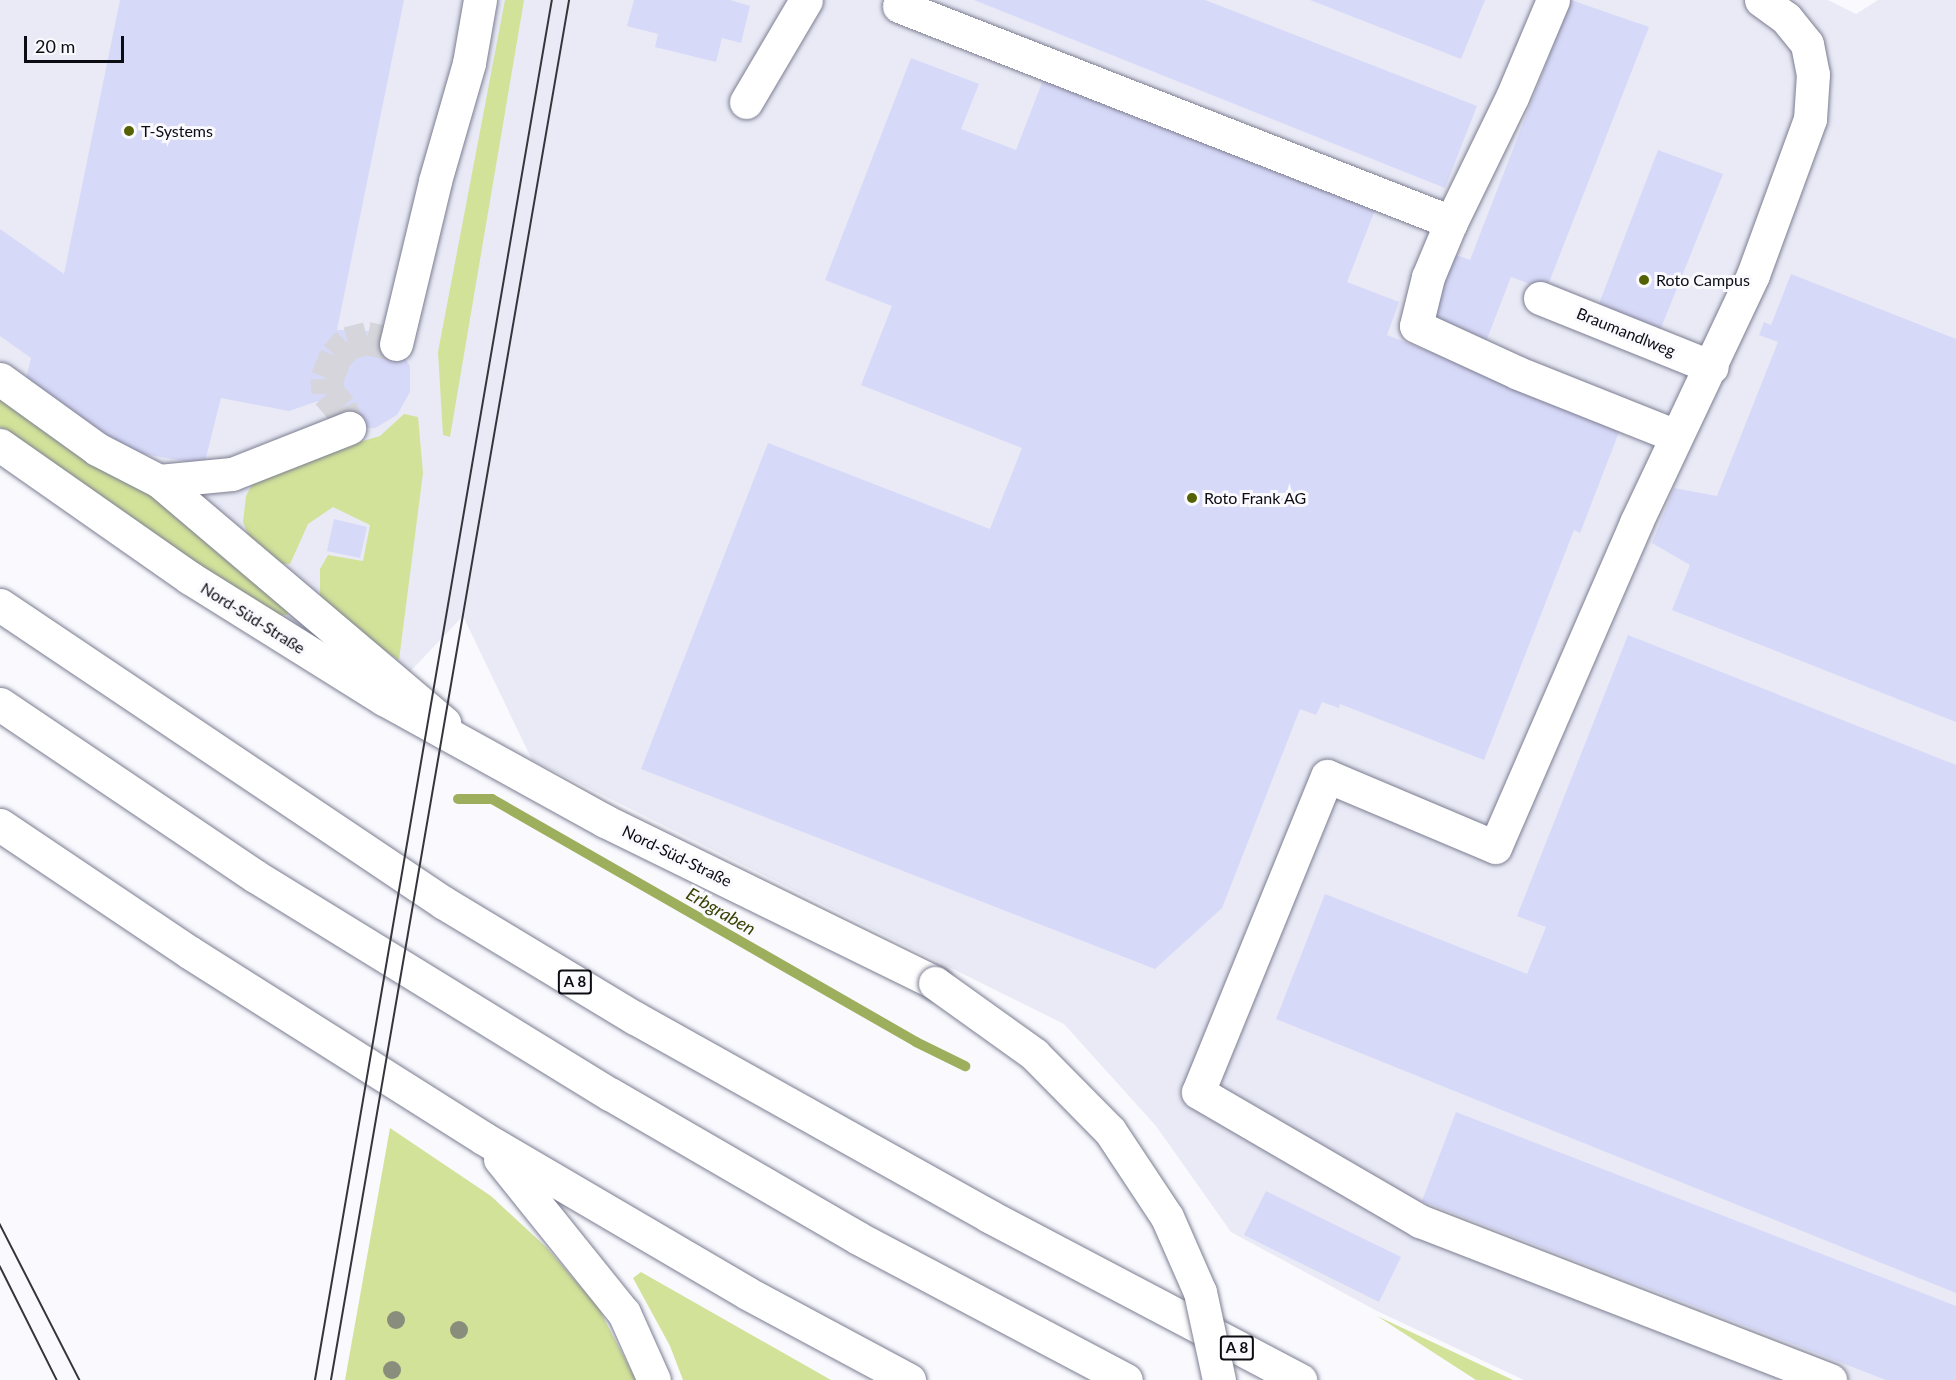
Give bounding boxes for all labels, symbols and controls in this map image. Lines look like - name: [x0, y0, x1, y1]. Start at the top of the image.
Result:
- scale bar: [27, 24, 128, 62]
- text: 20 m: [35, 35, 75, 57]
- place label: T-Systems: [141, 121, 213, 141]
- marker: T-Systems: [122, 124, 136, 138]
- place label: Roto Campus: [1656, 270, 1750, 290]
- marker: Roto Campus: [1637, 273, 1651, 287]
- street label: Braumandlweg: [1574, 303, 1678, 361]
- place label: Roto Frank AG: [1204, 488, 1307, 508]
- marker: Roto Frank AG: [1185, 491, 1199, 505]
- street label: Nord-Süd-Straße: [197, 578, 309, 658]
- street label: Nord-Süd-Straße: [619, 821, 735, 891]
- water label: Erbgraben: [683, 883, 759, 939]
- road number: A 8: [557, 970, 593, 994]
- road number: A 8: [1219, 1336, 1255, 1360]

